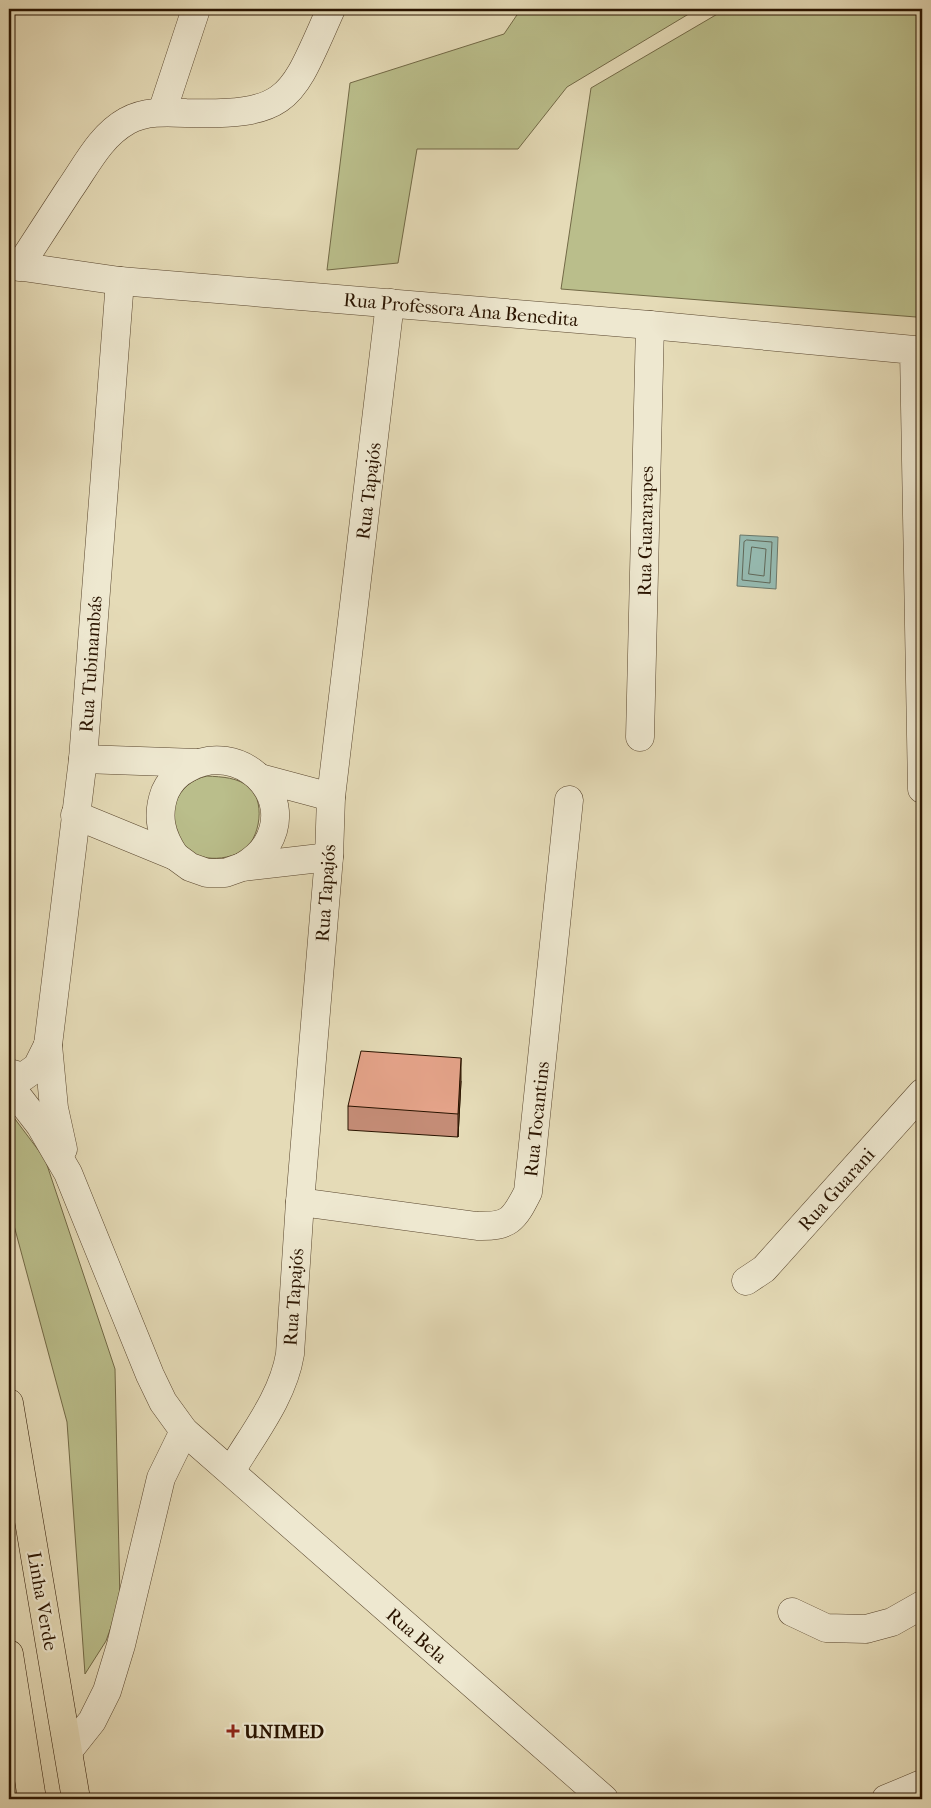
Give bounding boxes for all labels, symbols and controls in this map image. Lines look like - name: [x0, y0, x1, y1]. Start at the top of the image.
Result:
- street label: Rua Professora Ana Benedita: [343, 289, 579, 331]
- street label: Rua Tapajós: [352, 441, 386, 541]
- street label: Rua Guararapes: [634, 466, 658, 596]
- street label: Rua Tubinambás: [75, 595, 107, 733]
- street label: Rua Tapajós: [312, 844, 340, 943]
- street label: Rua Tocantins: [520, 1060, 554, 1178]
- street label: Rua Guarani: [794, 1144, 880, 1236]
- street label: Rua Tapajós: [280, 1248, 308, 1347]
- street label: Linha Verde: [23, 1550, 62, 1652]
- street label: Rua Bela: [382, 1604, 451, 1668]
- place label: UNIMED: [243, 1721, 325, 1743]
- marker: UNIMED: [226, 1724, 240, 1738]

